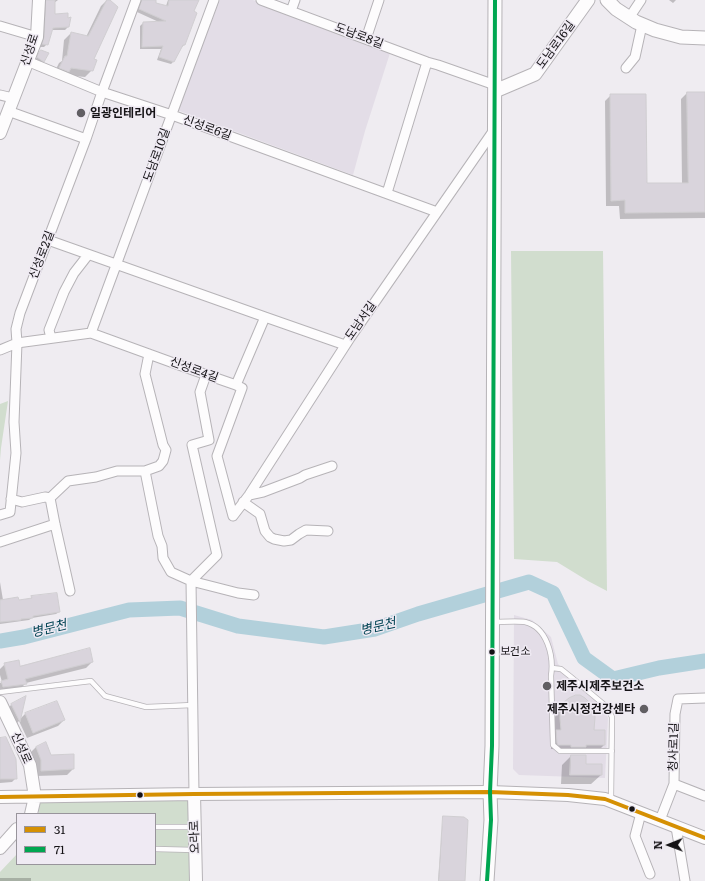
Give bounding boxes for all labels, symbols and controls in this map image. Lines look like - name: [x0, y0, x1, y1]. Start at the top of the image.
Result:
- street label: 도남로16길: [534, 18, 578, 72]
- street label: 도남로8길: [333, 20, 385, 52]
- street label: 신성로: [18, 32, 42, 68]
- place label: 일광인테리어: [90, 106, 156, 120]
- marker: 일광인테리어: [75, 107, 87, 119]
- street label: 신성로6길: [181, 113, 233, 143]
- street label: 도남로10길: [141, 126, 173, 184]
- street label: 신성로2길: [26, 229, 58, 281]
- street label: 도남서길: [342, 299, 380, 343]
- street label: 신성로4길: [168, 355, 220, 385]
- water label: 병문천: [359, 615, 397, 639]
- water label: 병문천: [30, 617, 68, 641]
- place label: 보건소: [500, 645, 530, 659]
- marker: 보건소: [487, 647, 497, 657]
- place label: 제주시제주보건소: [556, 679, 644, 693]
- marker: 제주시제주보건소: [541, 680, 553, 692]
- place label: 제주시정건강센타: [547, 702, 635, 716]
- marker: 제주시정건강센타: [638, 703, 650, 715]
- street label: 청사로1길: [666, 722, 682, 772]
- street label: 신성로: [8, 730, 34, 766]
- unlabelled marker: [135, 790, 145, 800]
- unlabelled marker: [627, 804, 637, 814]
- legend: [16, 813, 156, 865]
- text: 31: [54, 820, 65, 838]
- street label: 오라로: [187, 820, 203, 854]
- north arrow: [649, 825, 689, 865]
- text: 71: [54, 840, 65, 858]
- text: N: [649, 840, 665, 850]

